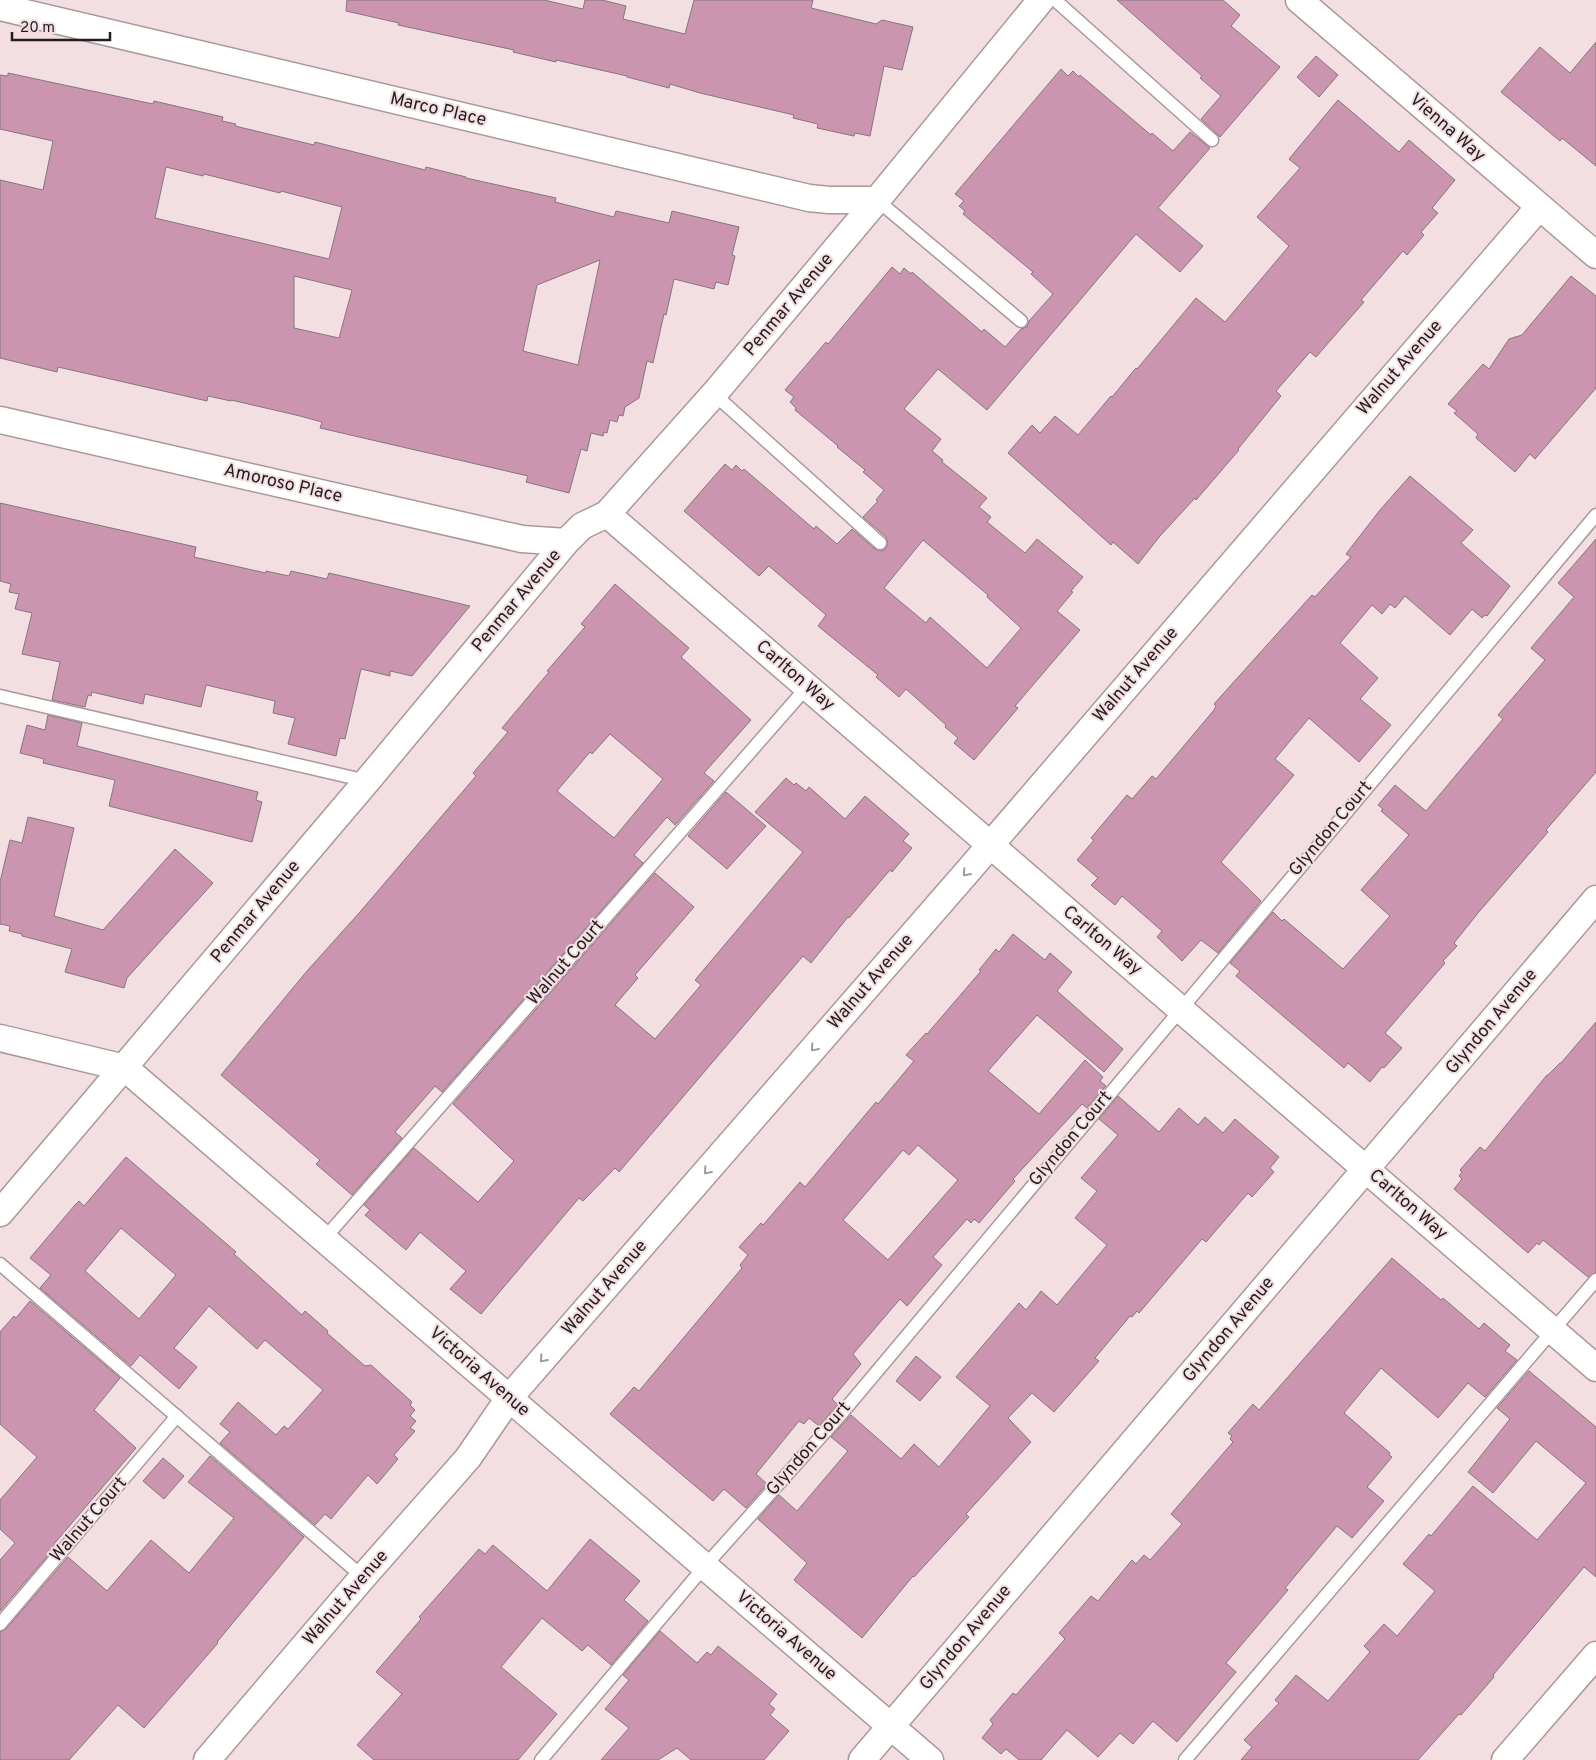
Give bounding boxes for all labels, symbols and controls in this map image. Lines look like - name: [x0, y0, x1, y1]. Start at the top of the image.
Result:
- scale bar: [12, 10, 110, 42]
- text: 20 m: [20, 19, 55, 38]
- street label: Marco Place: [388, 88, 488, 132]
- street label: Vienna Way: [1404, 89, 1490, 167]
- street label: Penmar Avenue: [739, 249, 839, 361]
- street label: Walnut Avenue: [1352, 315, 1448, 421]
- street label: Amoroso Place: [221, 459, 345, 509]
- street label: Penmar Avenue: [467, 545, 567, 657]
- street label: Walnut Avenue: [1088, 622, 1184, 728]
- street label: Carlton Way: [751, 635, 839, 717]
- street label: Glyndon Court: [1284, 777, 1378, 881]
- street label: Penmar Avenue: [206, 856, 306, 968]
- one-way arrow: [964, 867, 972, 876]
- street label: Carlton Way: [1057, 901, 1147, 981]
- street label: Walnut Court: [522, 915, 610, 1011]
- street label: Walnut Avenue: [823, 929, 919, 1035]
- street label: Glyndon Avenue: [1441, 964, 1543, 1080]
- one-way arrow: [811, 1043, 820, 1052]
- street label: Glyndon Court: [1024, 1087, 1118, 1191]
- street label: Carlton Way: [1364, 1164, 1452, 1246]
- one-way arrow: [704, 1165, 713, 1174]
- street label: Walnut Avenue: [557, 1235, 653, 1341]
- street label: Glyndon Avenue: [1178, 1272, 1280, 1388]
- street label: Victoria Avenue: [424, 1322, 534, 1422]
- one-way arrow: [540, 1354, 549, 1363]
- street label: Glyndon Court: [762, 1397, 856, 1501]
- street label: Walnut Court: [45, 1472, 133, 1568]
- street label: Walnut Avenue: [298, 1545, 394, 1651]
- street label: Glyndon Avenue: [915, 1580, 1017, 1696]
- street label: Victoria Avenue: [731, 1586, 841, 1686]

